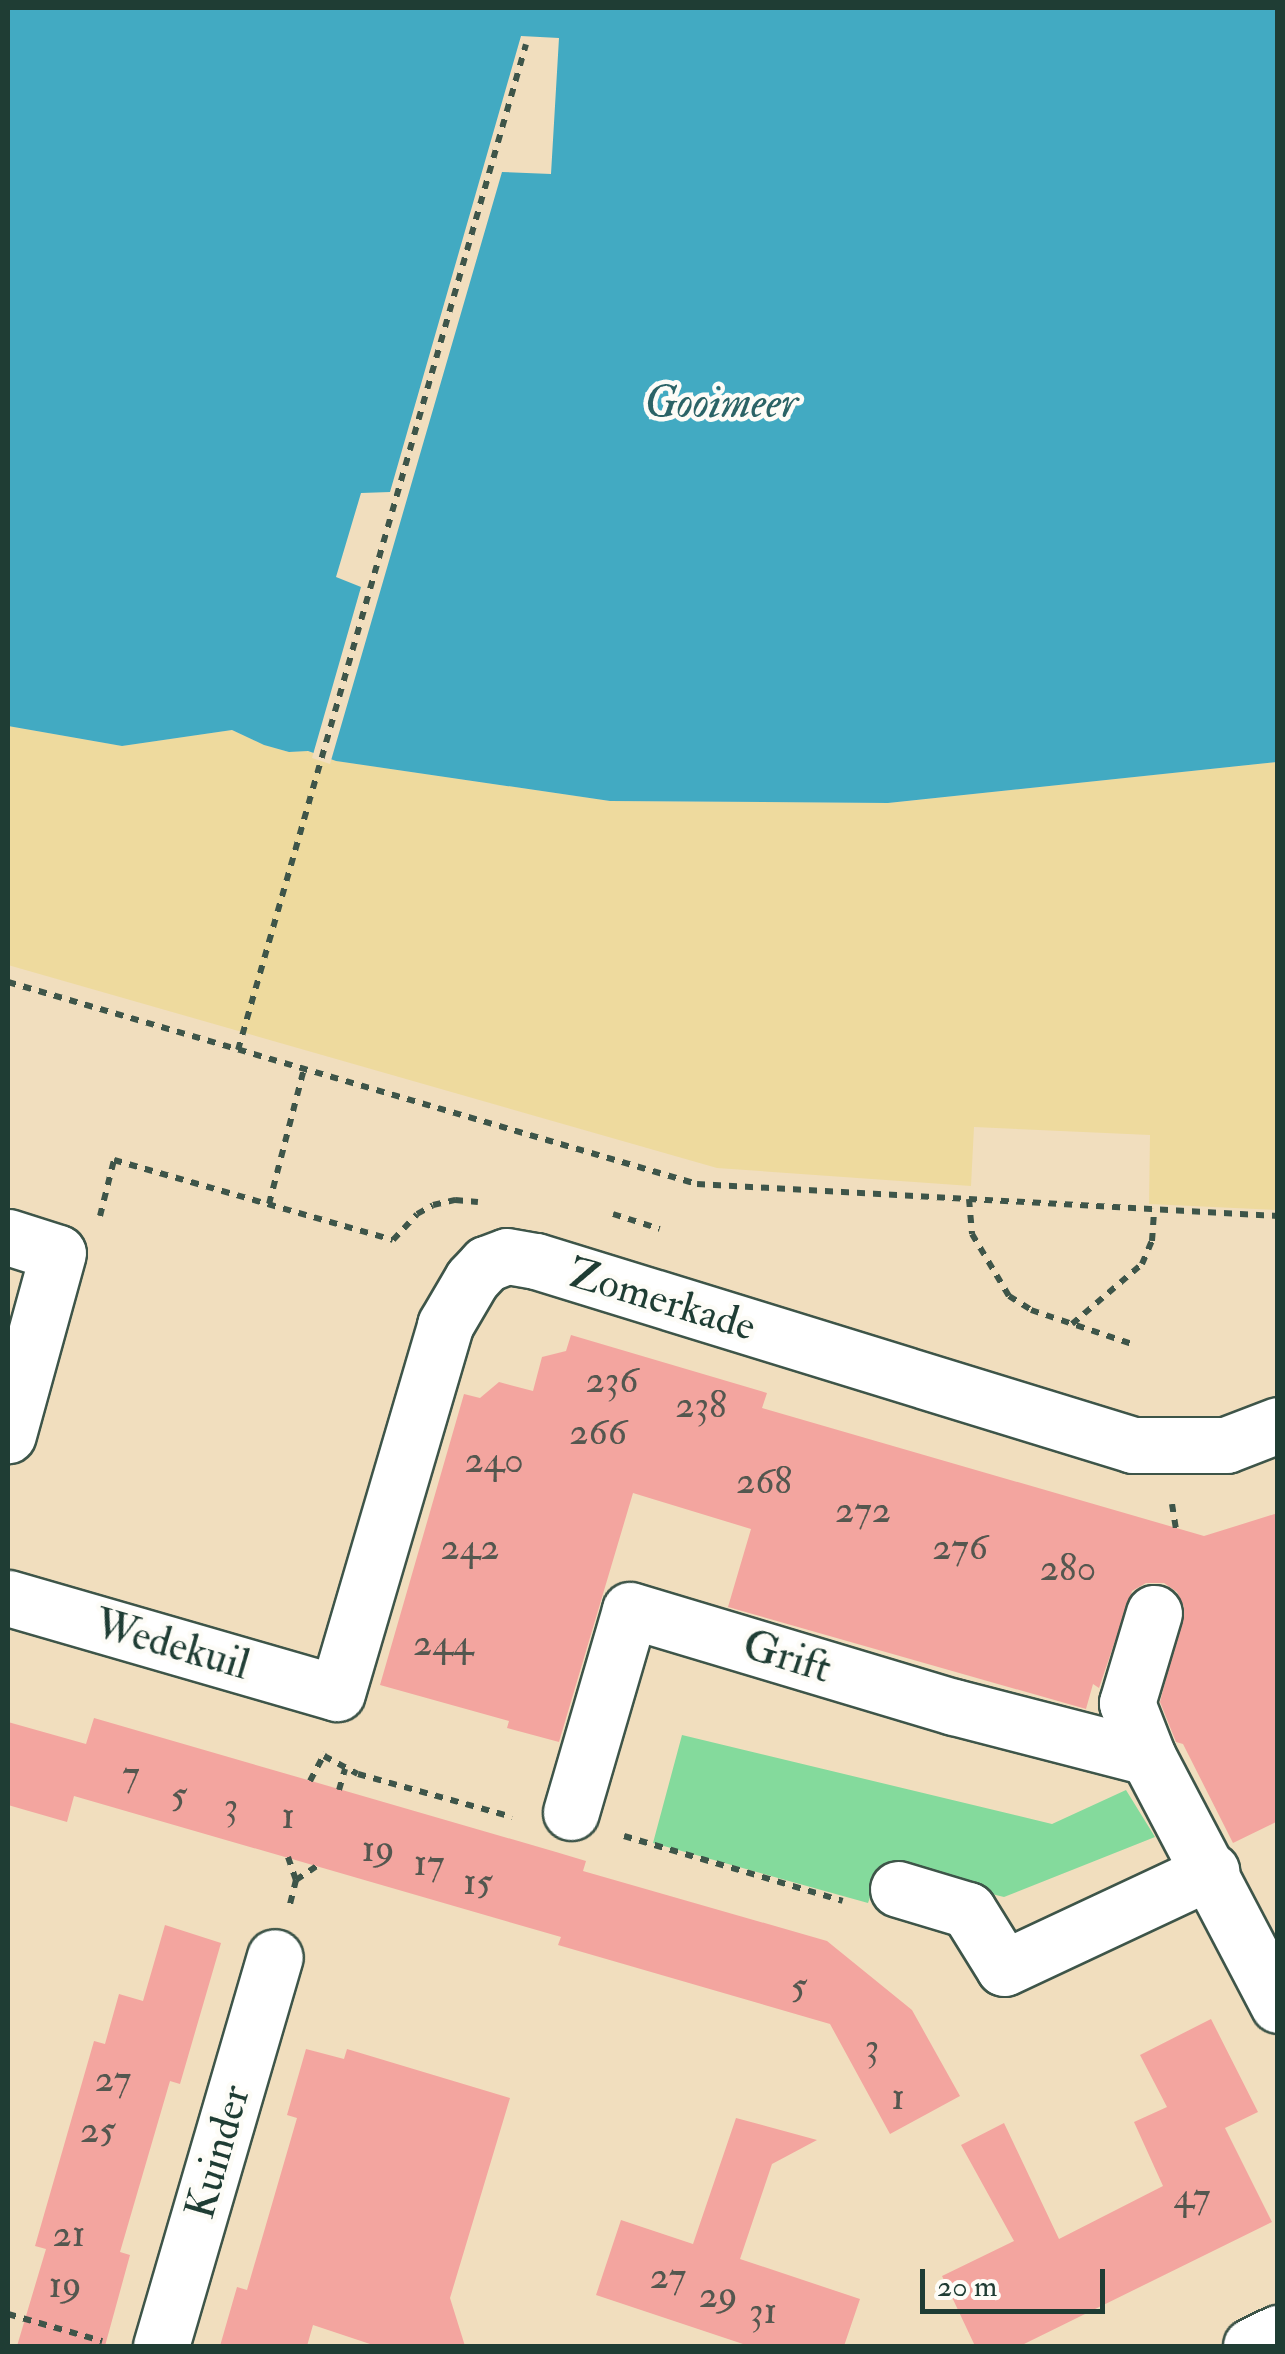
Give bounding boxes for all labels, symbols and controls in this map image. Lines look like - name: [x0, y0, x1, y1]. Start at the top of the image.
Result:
- water label: Gooimeer: [644, 377, 798, 431]
- street label: Zomerkade: [563, 1248, 761, 1352]
- house number: 236: [586, 1358, 638, 1404]
- house number: 238: [675, 1383, 727, 1429]
- house number: 266: [569, 1410, 627, 1456]
- house number: 240: [464, 1438, 524, 1484]
- house number: 268: [736, 1459, 792, 1505]
- house number: 272: [835, 1488, 891, 1534]
- house number: 242: [440, 1525, 500, 1571]
- house number: 276: [932, 1525, 988, 1571]
- house number: 280: [1040, 1546, 1096, 1592]
- street label: Wedekuil: [89, 1599, 255, 1691]
- street label: Grift: [737, 1620, 837, 1694]
- house number: 244: [413, 1621, 473, 1667]
- house number: 7: [122, 1752, 140, 1798]
- house number: 5: [171, 1773, 187, 1819]
- house number: 3: [224, 1784, 238, 1830]
- house number: 1: [281, 1794, 295, 1840]
- house number: 19: [362, 1827, 394, 1873]
- house number: 17: [413, 1841, 445, 1887]
- house number: 15: [463, 1860, 493, 1906]
- house number: 5: [791, 1964, 807, 2010]
- house number: 3: [865, 2025, 879, 2071]
- house number: 27: [95, 2057, 131, 2103]
- house number: 1: [891, 2075, 905, 2121]
- street label: Kuinder: [175, 2079, 261, 2225]
- house number: 25: [80, 2108, 116, 2154]
- house number: 47: [1173, 2174, 1211, 2220]
- house number: 21: [53, 2212, 85, 2258]
- scale bar: [925, 2249, 1110, 2311]
- house number: 27: [650, 2254, 686, 2300]
- house number: 19: [49, 2263, 81, 2309]
- text: 20 m: [937, 2268, 997, 2305]
- house number: 29: [699, 2273, 737, 2319]
- house number: 31: [749, 2289, 777, 2335]

